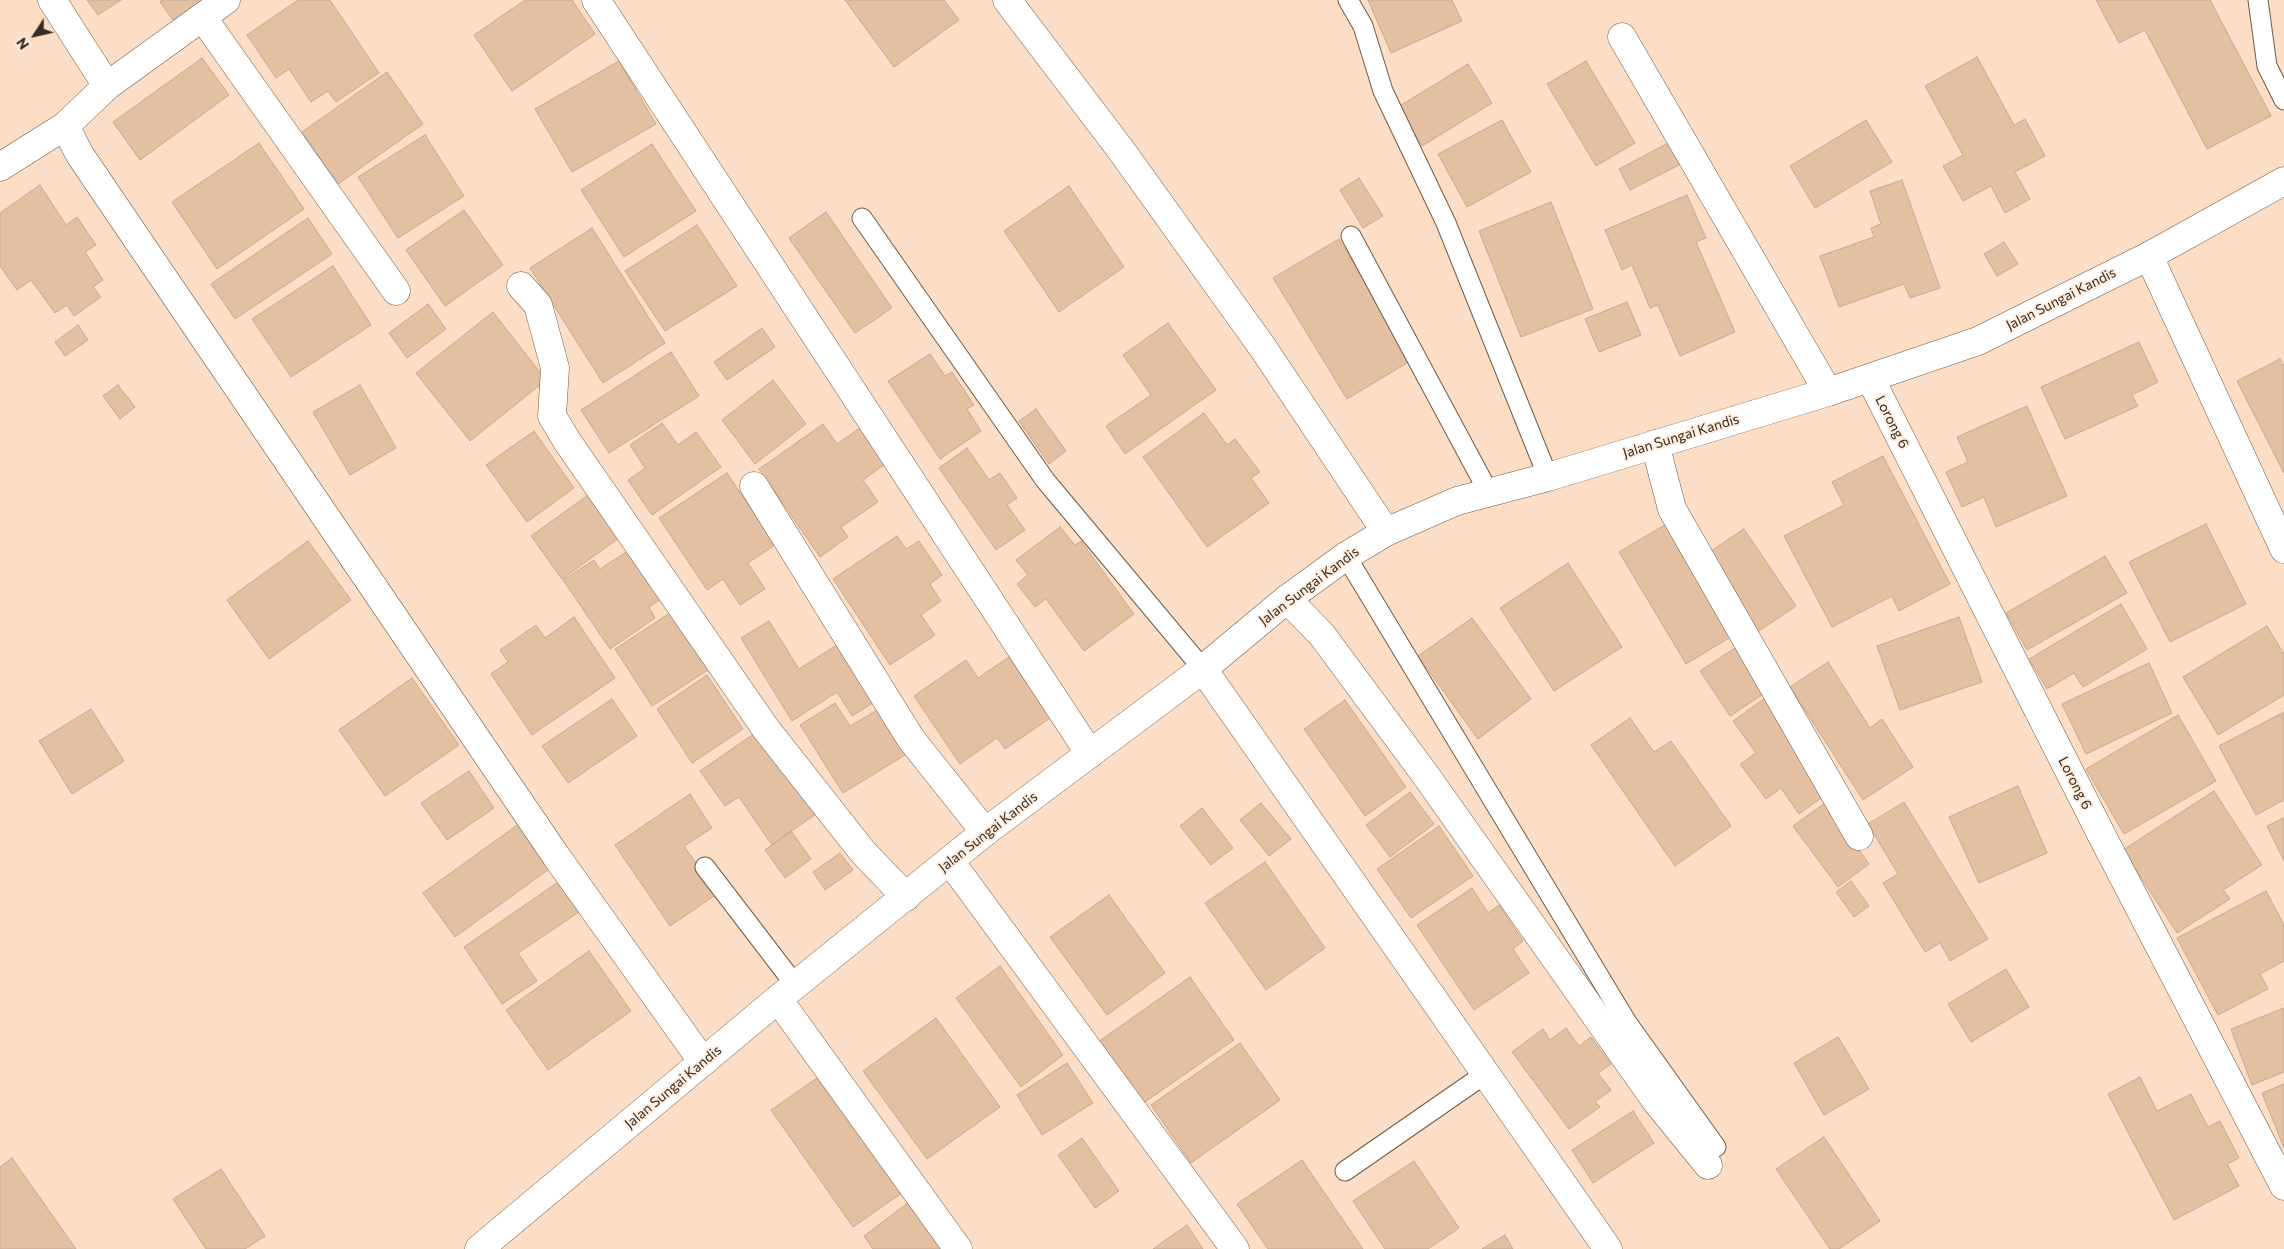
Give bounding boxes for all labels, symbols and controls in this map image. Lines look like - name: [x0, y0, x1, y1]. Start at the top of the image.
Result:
- north arrow: [10, 10, 60, 60]
- text: N: [12, 35, 32, 53]
- street label: Jalan Sungai Kandis: [2003, 264, 2119, 334]
- street label: Lorong 6: [1872, 393, 1912, 451]
- street label: Jalan Sungai Kandis: [1621, 410, 1741, 462]
- street label: Jalan Sungai Kandis: [1256, 543, 1362, 629]
- street label: Lorong 6: [2055, 754, 2095, 812]
- street label: Jalan Sungai Kandis: [935, 788, 1041, 876]
- street label: Jalan Sungai Kandis: [621, 1042, 725, 1132]

